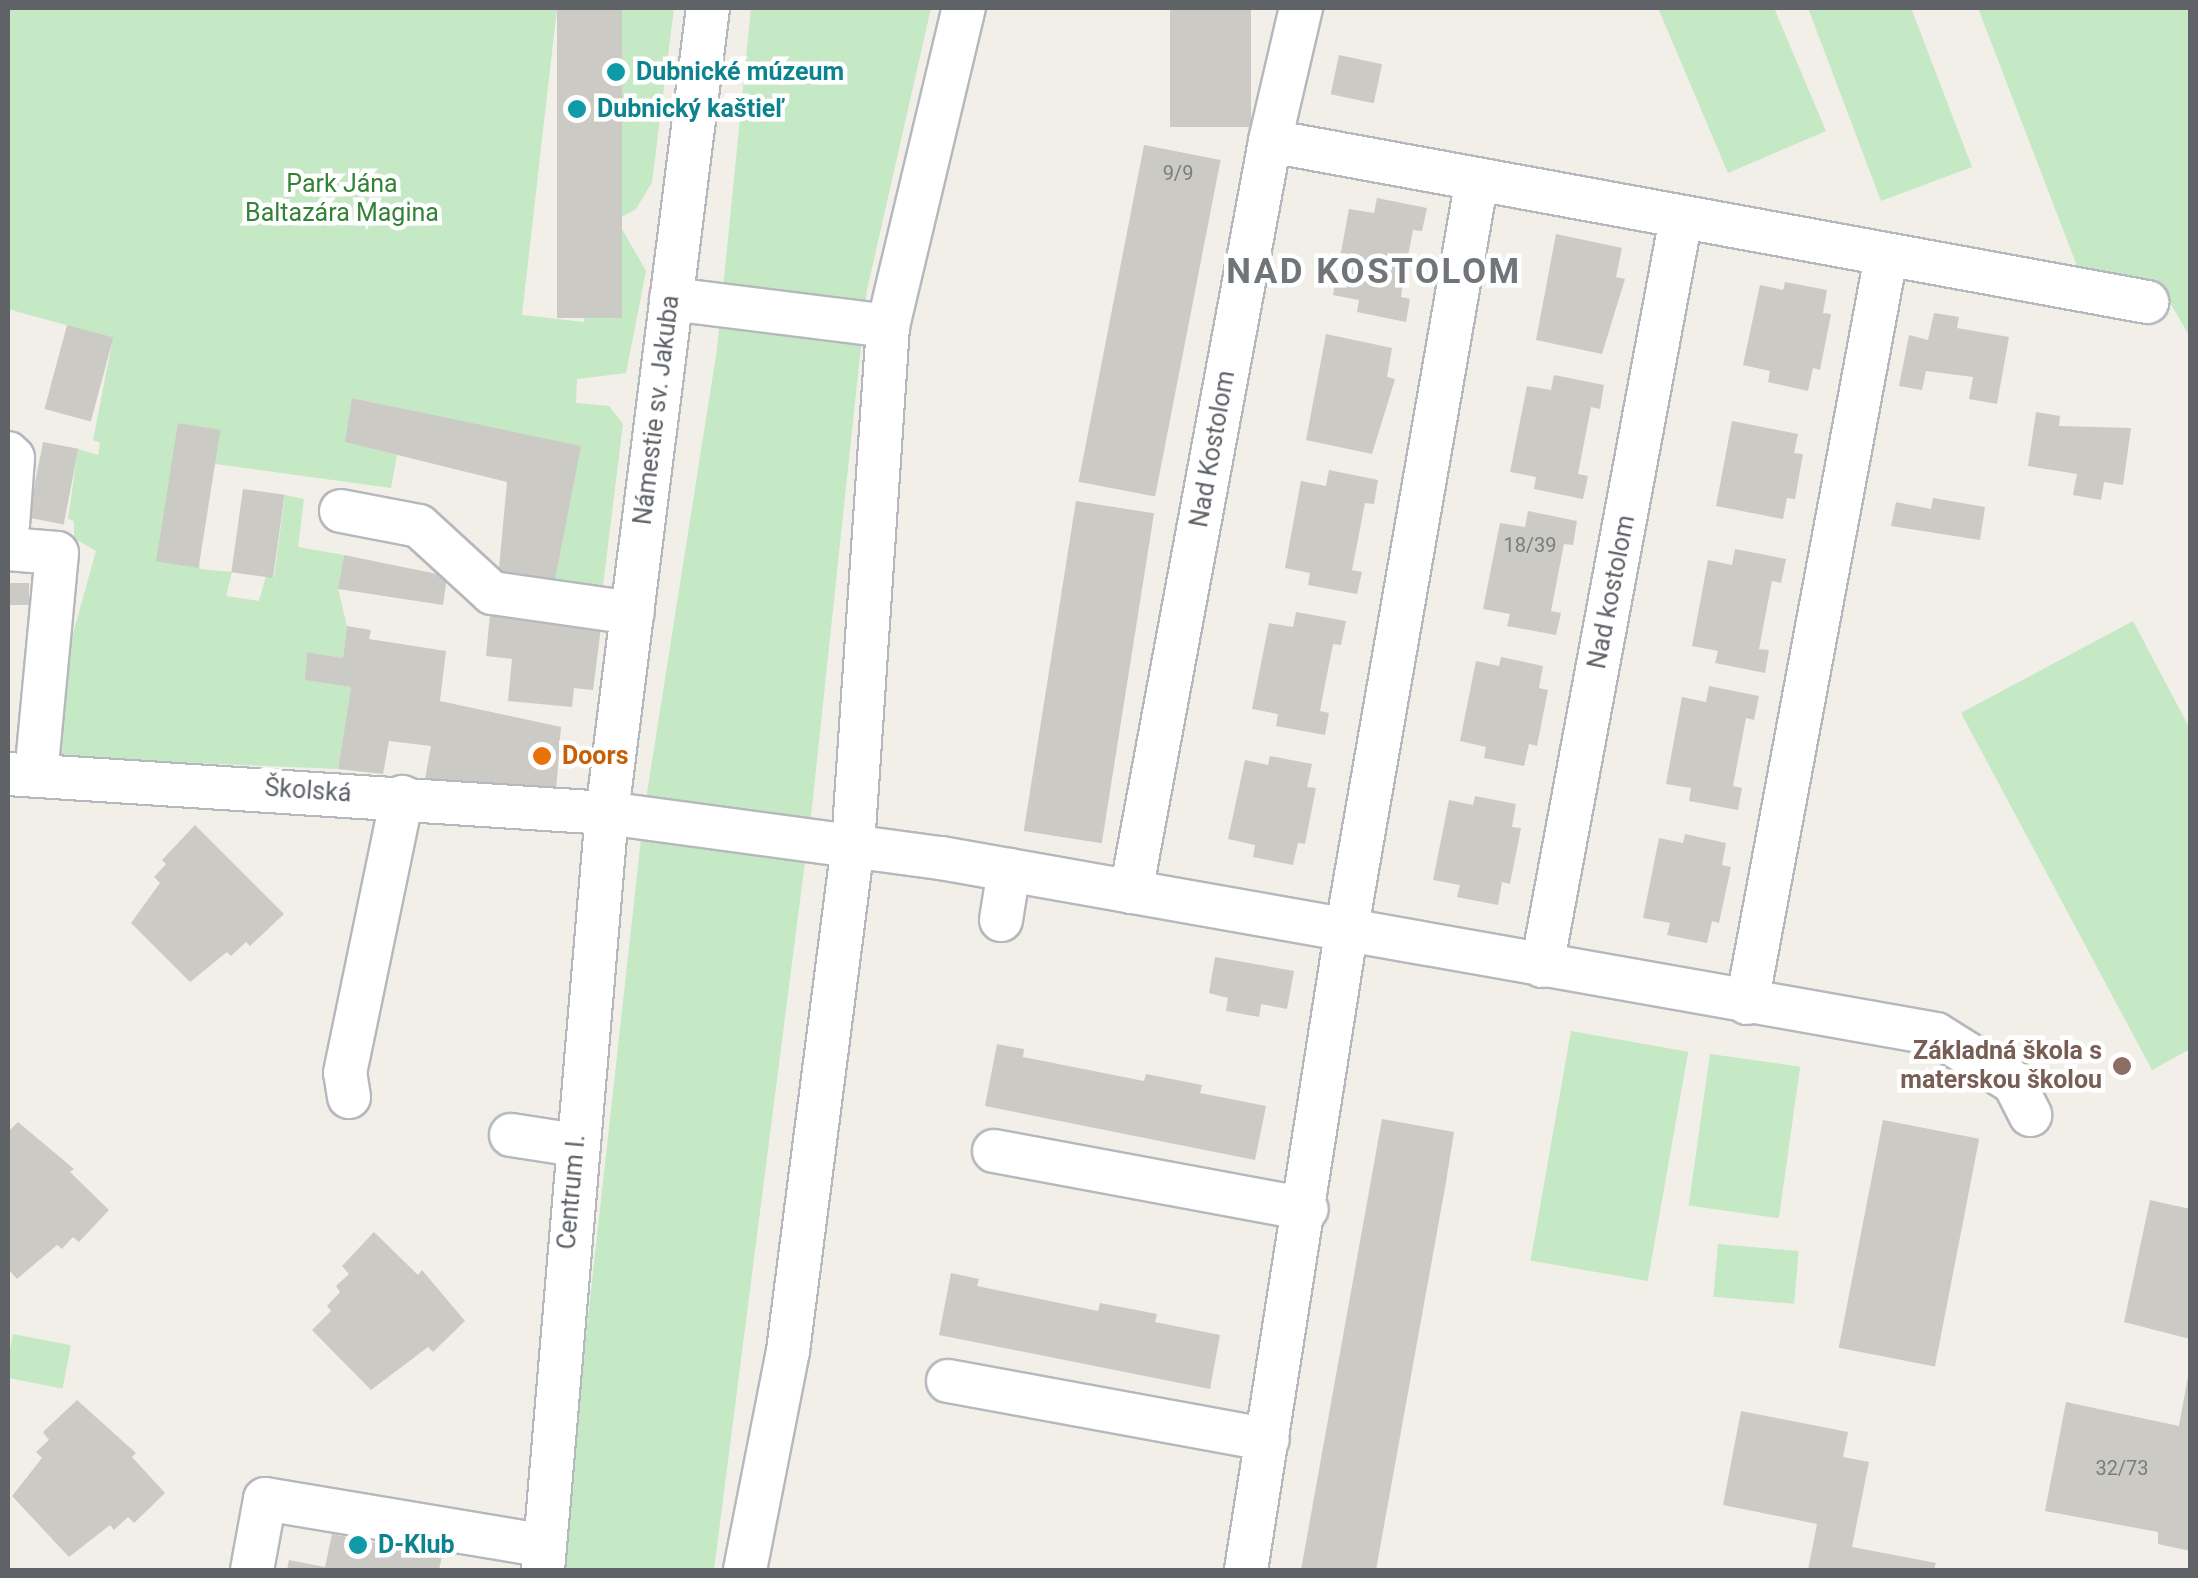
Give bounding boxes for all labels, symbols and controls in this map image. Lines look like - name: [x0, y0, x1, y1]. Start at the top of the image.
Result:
- place label: Dubnické múzeum: [636, 57, 844, 87]
- marker: Dubnické múzeum: [605, 61, 627, 83]
- place label: Dubnický kaštieľ: [597, 94, 784, 124]
- marker: Dubnický kaštieľ: [566, 98, 588, 120]
- house number: 9/9: [1163, 161, 1193, 185]
- park label: Park Jána Baltazára Magina: [245, 170, 439, 229]
- district label: NAD KOSTOLOM: [1226, 251, 1522, 293]
- street label: Námestie sv. Jakuba: [628, 293, 686, 527]
- street label: Nad Kostolom: [1184, 368, 1242, 530]
- street label: Nad kostolom: [1582, 513, 1642, 671]
- house number: 18/39: [1503, 533, 1557, 557]
- place label: Doors: [562, 741, 628, 771]
- marker: Doors: [531, 745, 553, 767]
- street label: Školská: [264, 773, 352, 809]
- place label: Základná škola s materskou školou: [1900, 1037, 2102, 1096]
- marker: Základná škola s materskou školou: [2111, 1055, 2133, 1077]
- street label: Centrum I.: [552, 1133, 592, 1251]
- house number: 32/73: [2095, 1456, 2149, 1480]
- place label: D-Klub: [378, 1530, 455, 1560]
- marker: D-Klub: [347, 1534, 369, 1556]

